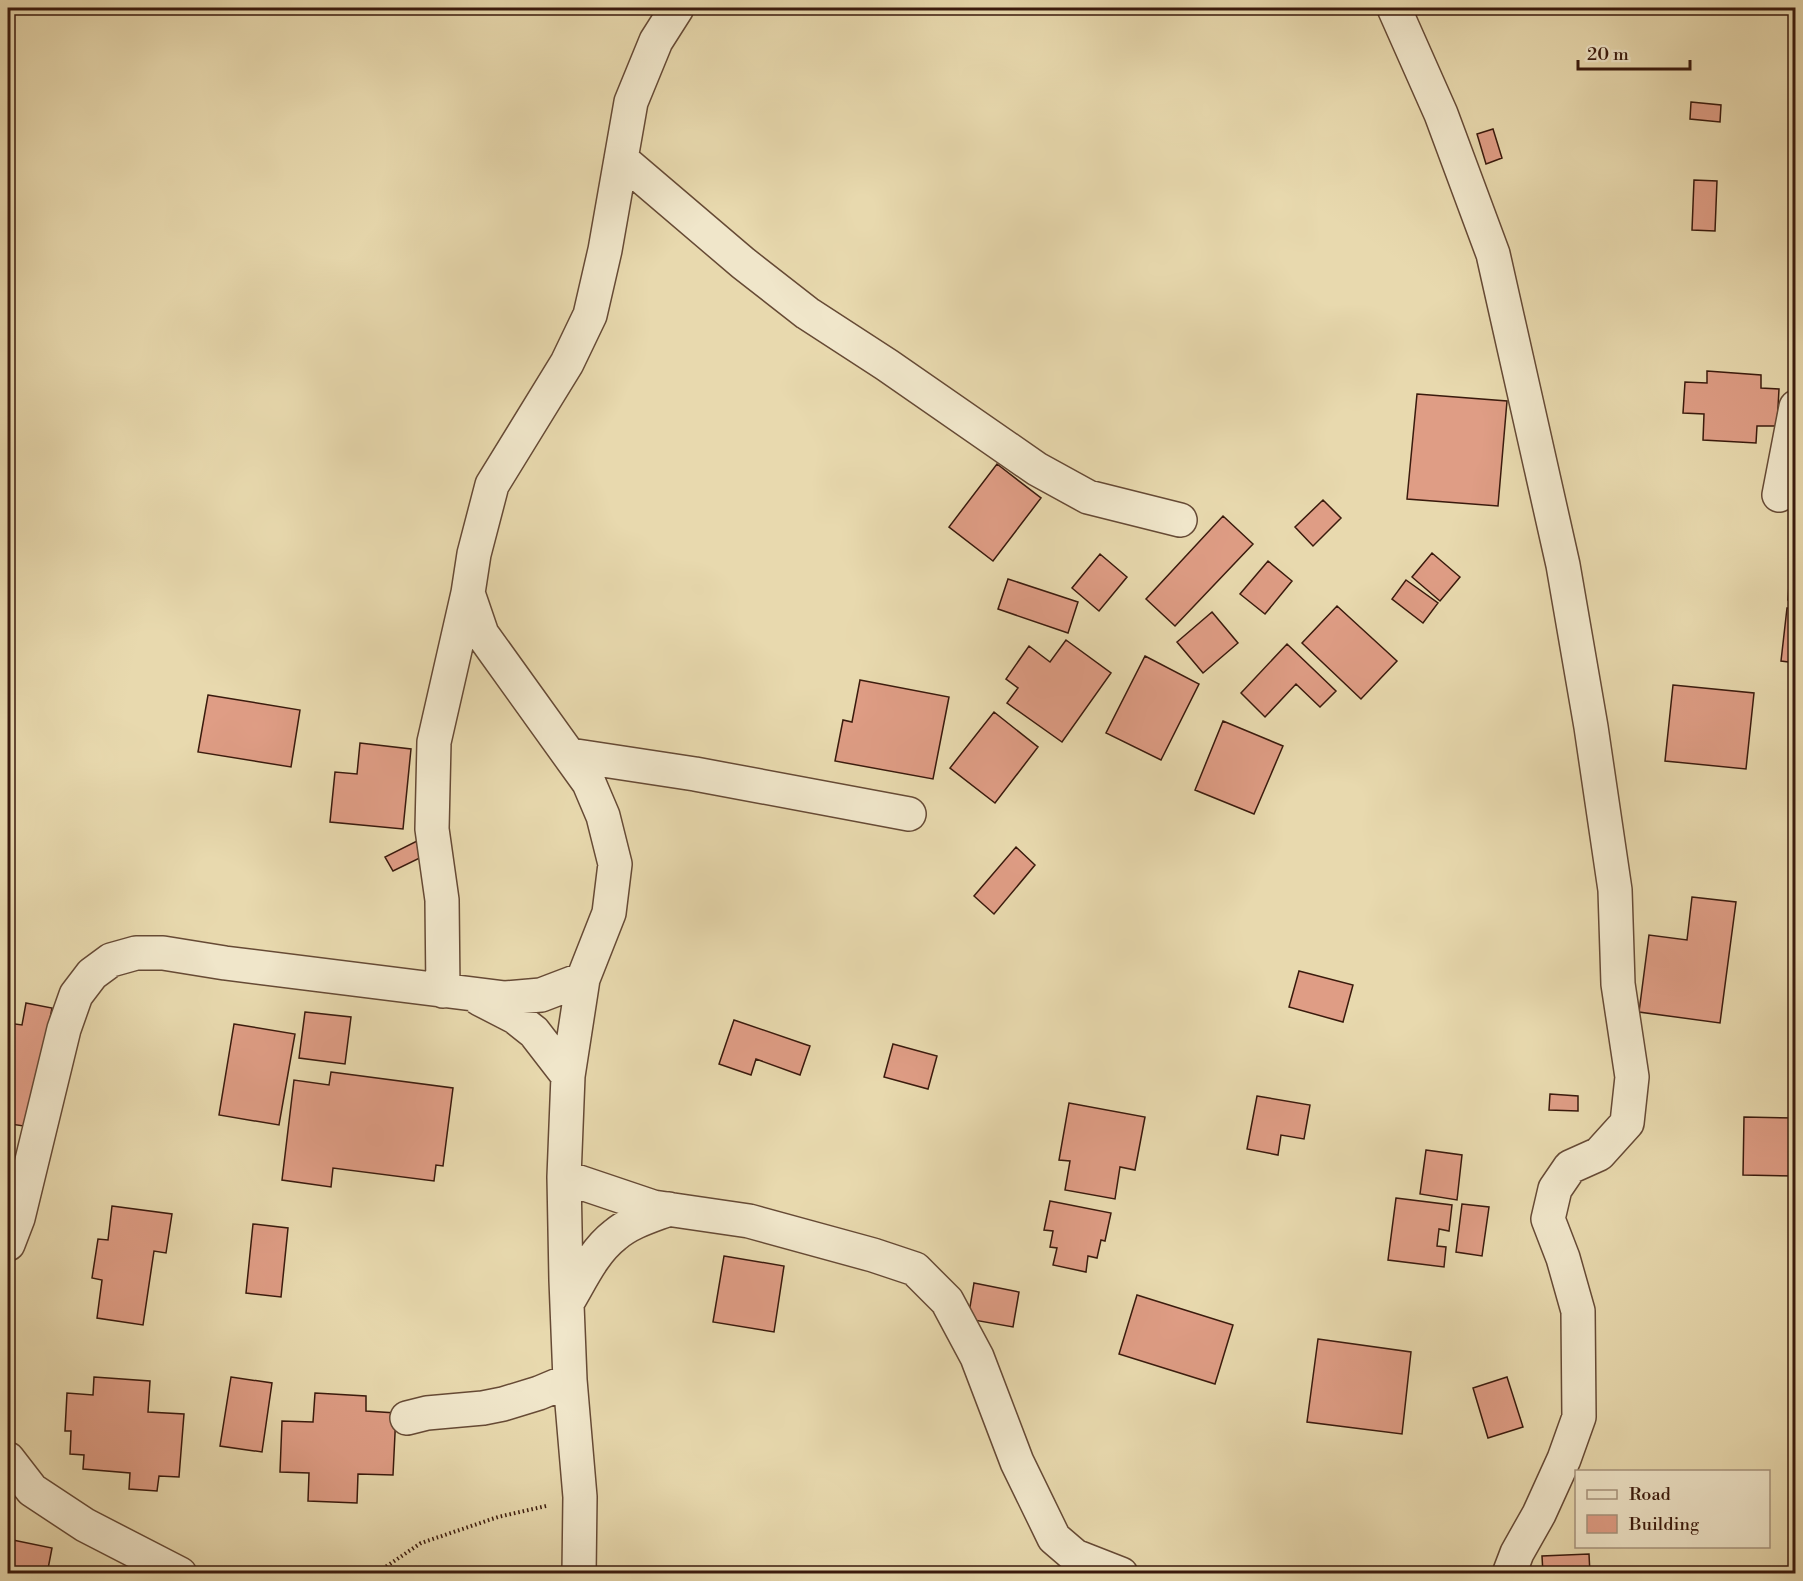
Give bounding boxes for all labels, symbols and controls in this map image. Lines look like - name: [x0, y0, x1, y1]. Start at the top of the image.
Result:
- scale bar: [1578, 33, 1690, 71]
- text: 20 m: [1587, 43, 1629, 66]
- legend: [1575, 1470, 1770, 1548]
- text: Road: [1629, 1483, 1672, 1506]
- text: Building: [1628, 1513, 1700, 1536]

